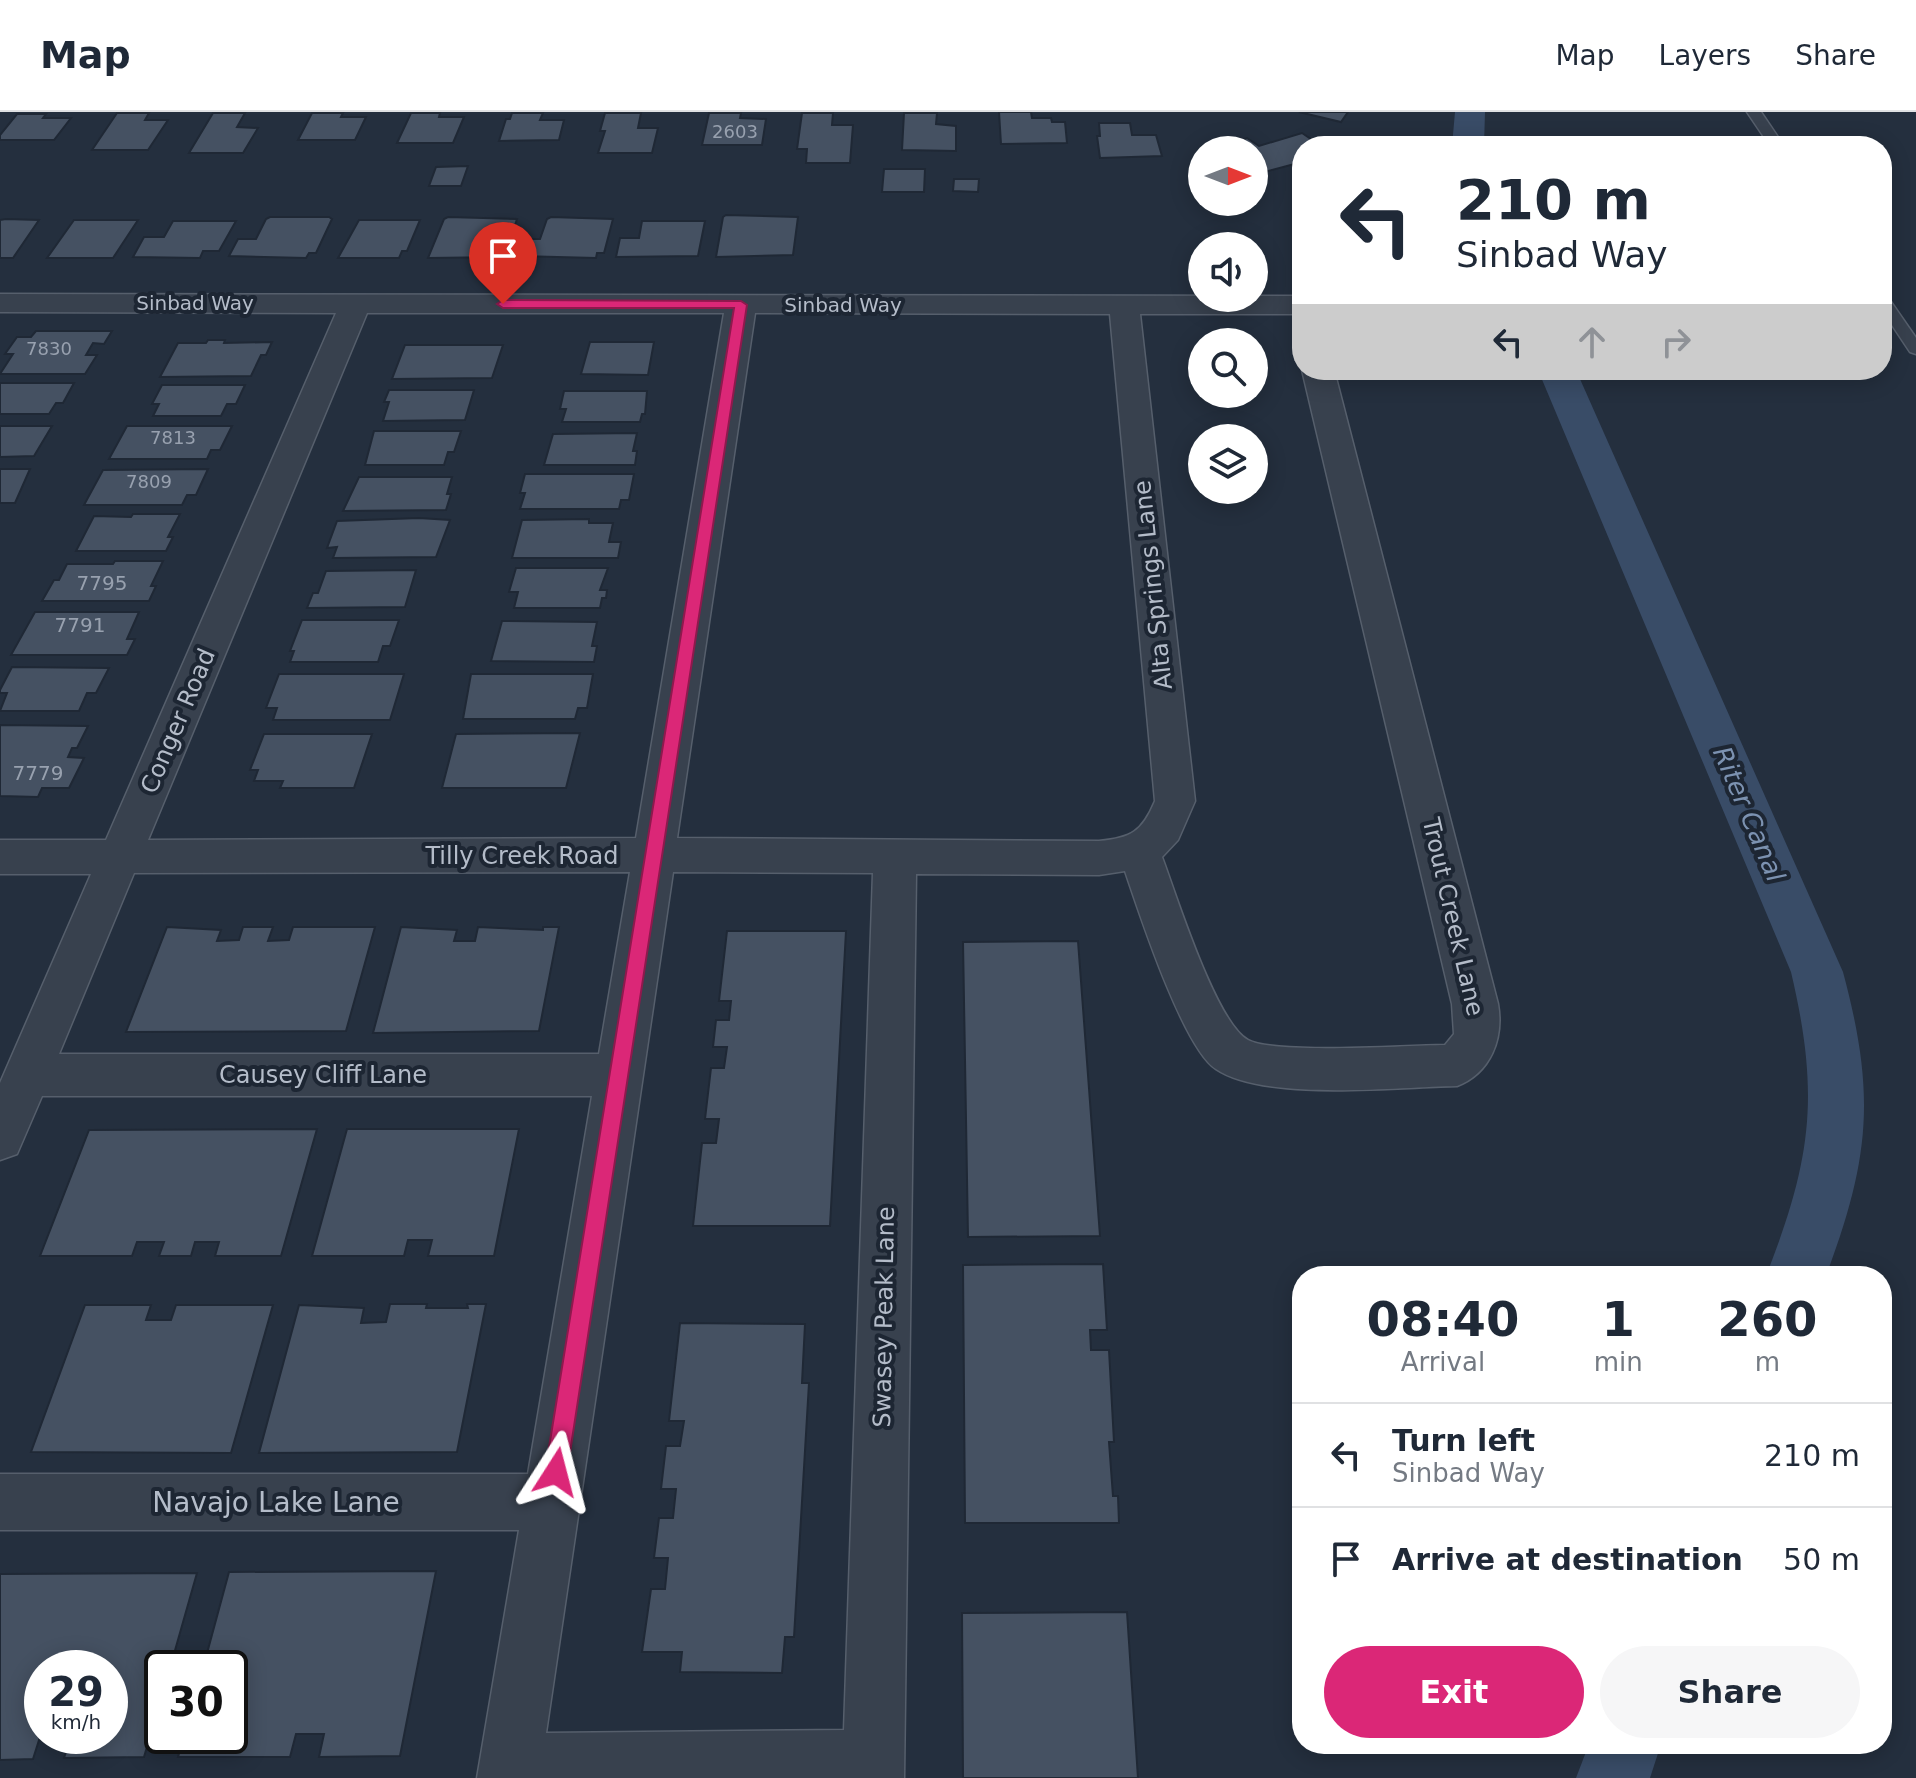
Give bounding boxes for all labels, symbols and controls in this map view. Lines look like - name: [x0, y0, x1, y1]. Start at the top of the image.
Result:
- text: Map: [40, 33, 131, 77]
- text: Map: [1555, 39, 1615, 72]
- text: Layers: [1659, 39, 1751, 72]
- text: Share: [1795, 39, 1876, 72]
- house number: 2603: [712, 121, 758, 142]
- north arrow: [1188, 136, 1268, 216]
- map controls: [1188, 136, 1268, 504]
- text: 210 m: [1456, 167, 1651, 232]
- icon: left: [1324, 168, 1428, 272]
- pin: [469, 222, 537, 304]
- button: sound: [1188, 232, 1268, 312]
- icon: arrive: [481, 234, 525, 278]
- text: Sinbad Way: [1456, 234, 1668, 275]
- street label: Sinbad Way: [136, 291, 254, 315]
- street label: Sinbad Way: [784, 293, 902, 317]
- icon: left: [1486, 320, 1530, 364]
- icon: ahead: [1570, 320, 1614, 364]
- icon: right: [1654, 320, 1698, 364]
- button: search: [1188, 328, 1268, 408]
- house number: 7830: [26, 338, 72, 359]
- button: layers: [1188, 424, 1268, 504]
- house number: 7813: [150, 427, 196, 448]
- house number: 7809: [126, 471, 172, 492]
- street label: Alta Springs Lane: [1128, 479, 1178, 691]
- house number: 7795: [77, 571, 127, 595]
- house number: 7791: [55, 613, 105, 637]
- street label: Conger Road: [135, 644, 221, 798]
- water label: Riter Canal: [1707, 742, 1791, 887]
- house number: 7779: [13, 761, 63, 785]
- street label: Trout Creek Lane: [1416, 814, 1489, 1019]
- street label: Tilly Creek Road: [424, 842, 619, 870]
- street label: Causey Cliff Lane: [219, 1061, 427, 1089]
- street label: Swasey Peak Lane: [868, 1206, 900, 1428]
- text: 08:40: [1366, 1291, 1519, 1347]
- text: 1: [1602, 1291, 1635, 1347]
- text: 260: [1717, 1291, 1817, 1347]
- text: Arrival: [1401, 1347, 1485, 1377]
- text: min: [1594, 1347, 1643, 1377]
- text: m: [1755, 1347, 1780, 1377]
- text: Turn left: [1392, 1423, 1535, 1458]
- position arrow: [514, 1430, 598, 1514]
- icon: left: [1324, 1433, 1368, 1477]
- text: 210 m: [1764, 1438, 1860, 1473]
- text: Sinbad Way: [1392, 1458, 1545, 1488]
- street label: Navajo Lake Lane: [152, 1486, 400, 1519]
- icon: arrive: [1324, 1537, 1368, 1581]
- text: Arrive at destination: [1392, 1542, 1743, 1577]
- text: 50 m: [1783, 1542, 1860, 1577]
- button: Exit: [1324, 1646, 1584, 1738]
- button: Share: [1600, 1646, 1860, 1738]
- speed limit sign: 30: [144, 1650, 248, 1754]
- text: 29: [48, 1669, 104, 1715]
- text: km/h: [51, 1710, 101, 1734]

